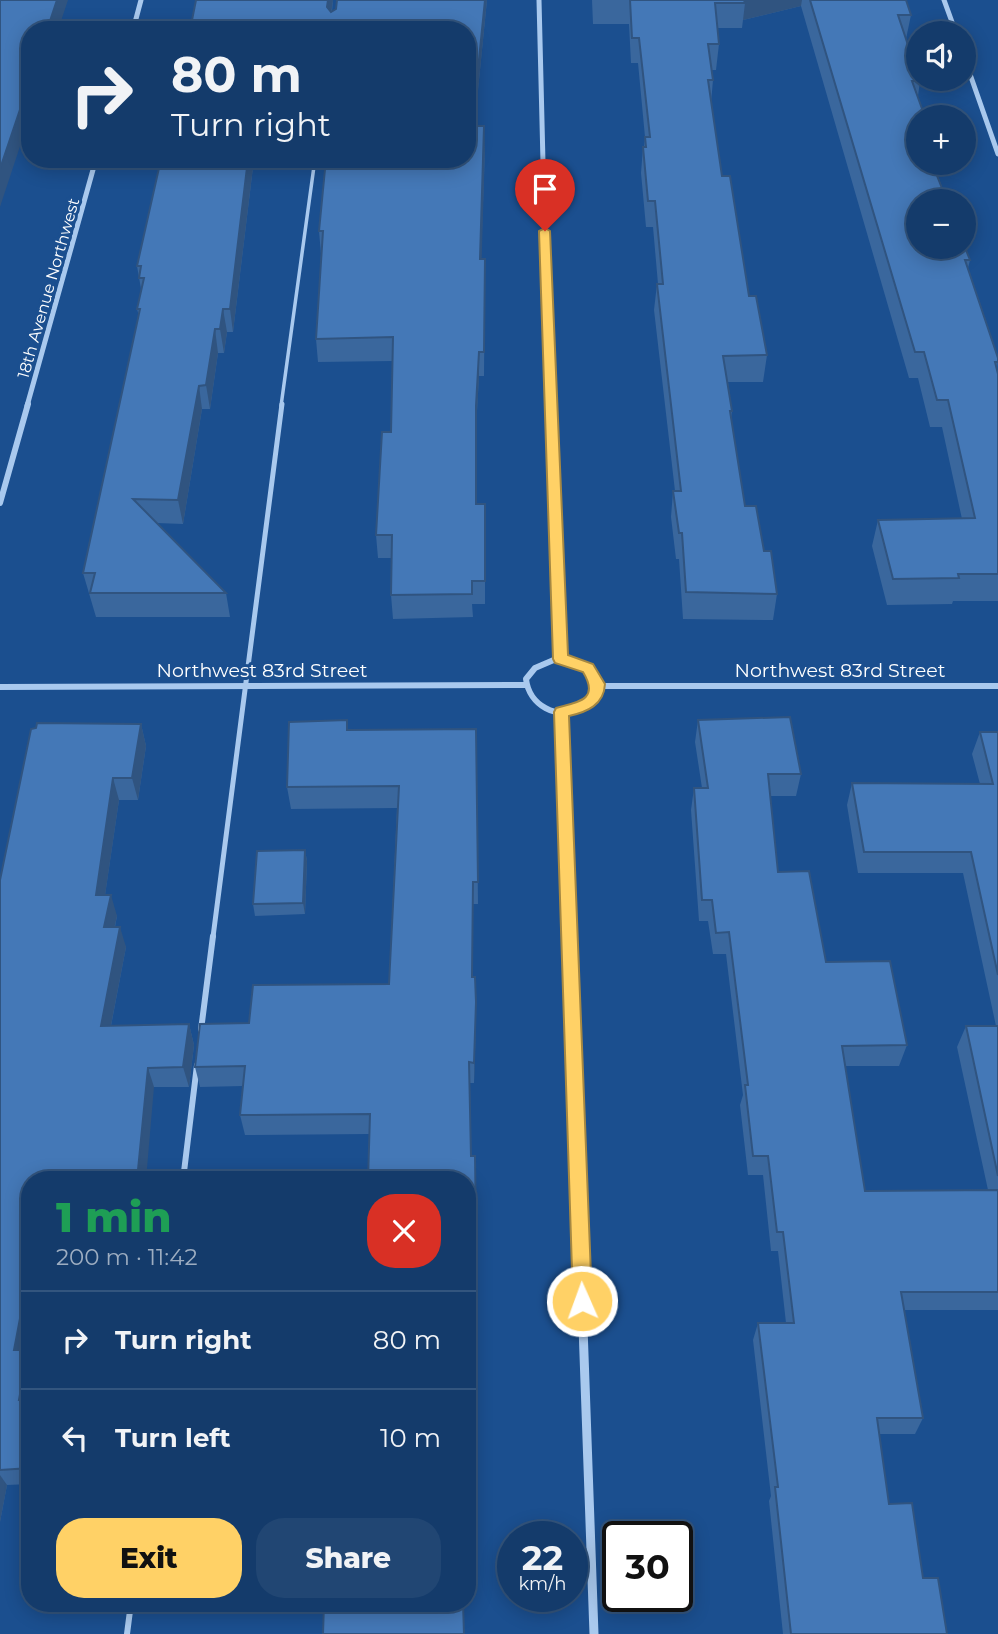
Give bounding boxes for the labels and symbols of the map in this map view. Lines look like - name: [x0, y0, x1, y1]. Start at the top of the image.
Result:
- pin: [515, 159, 575, 231]
- street label: 18th Avenue Northwest: [14, 195, 83, 380]
- street label: Northwest 83rd Street: [156, 659, 368, 682]
- street label: Northwest 83rd Street: [734, 659, 946, 682]
- position arrow: [545, 1264, 619, 1338]
- speed limit sign: 30: [602, 1521, 693, 1612]

